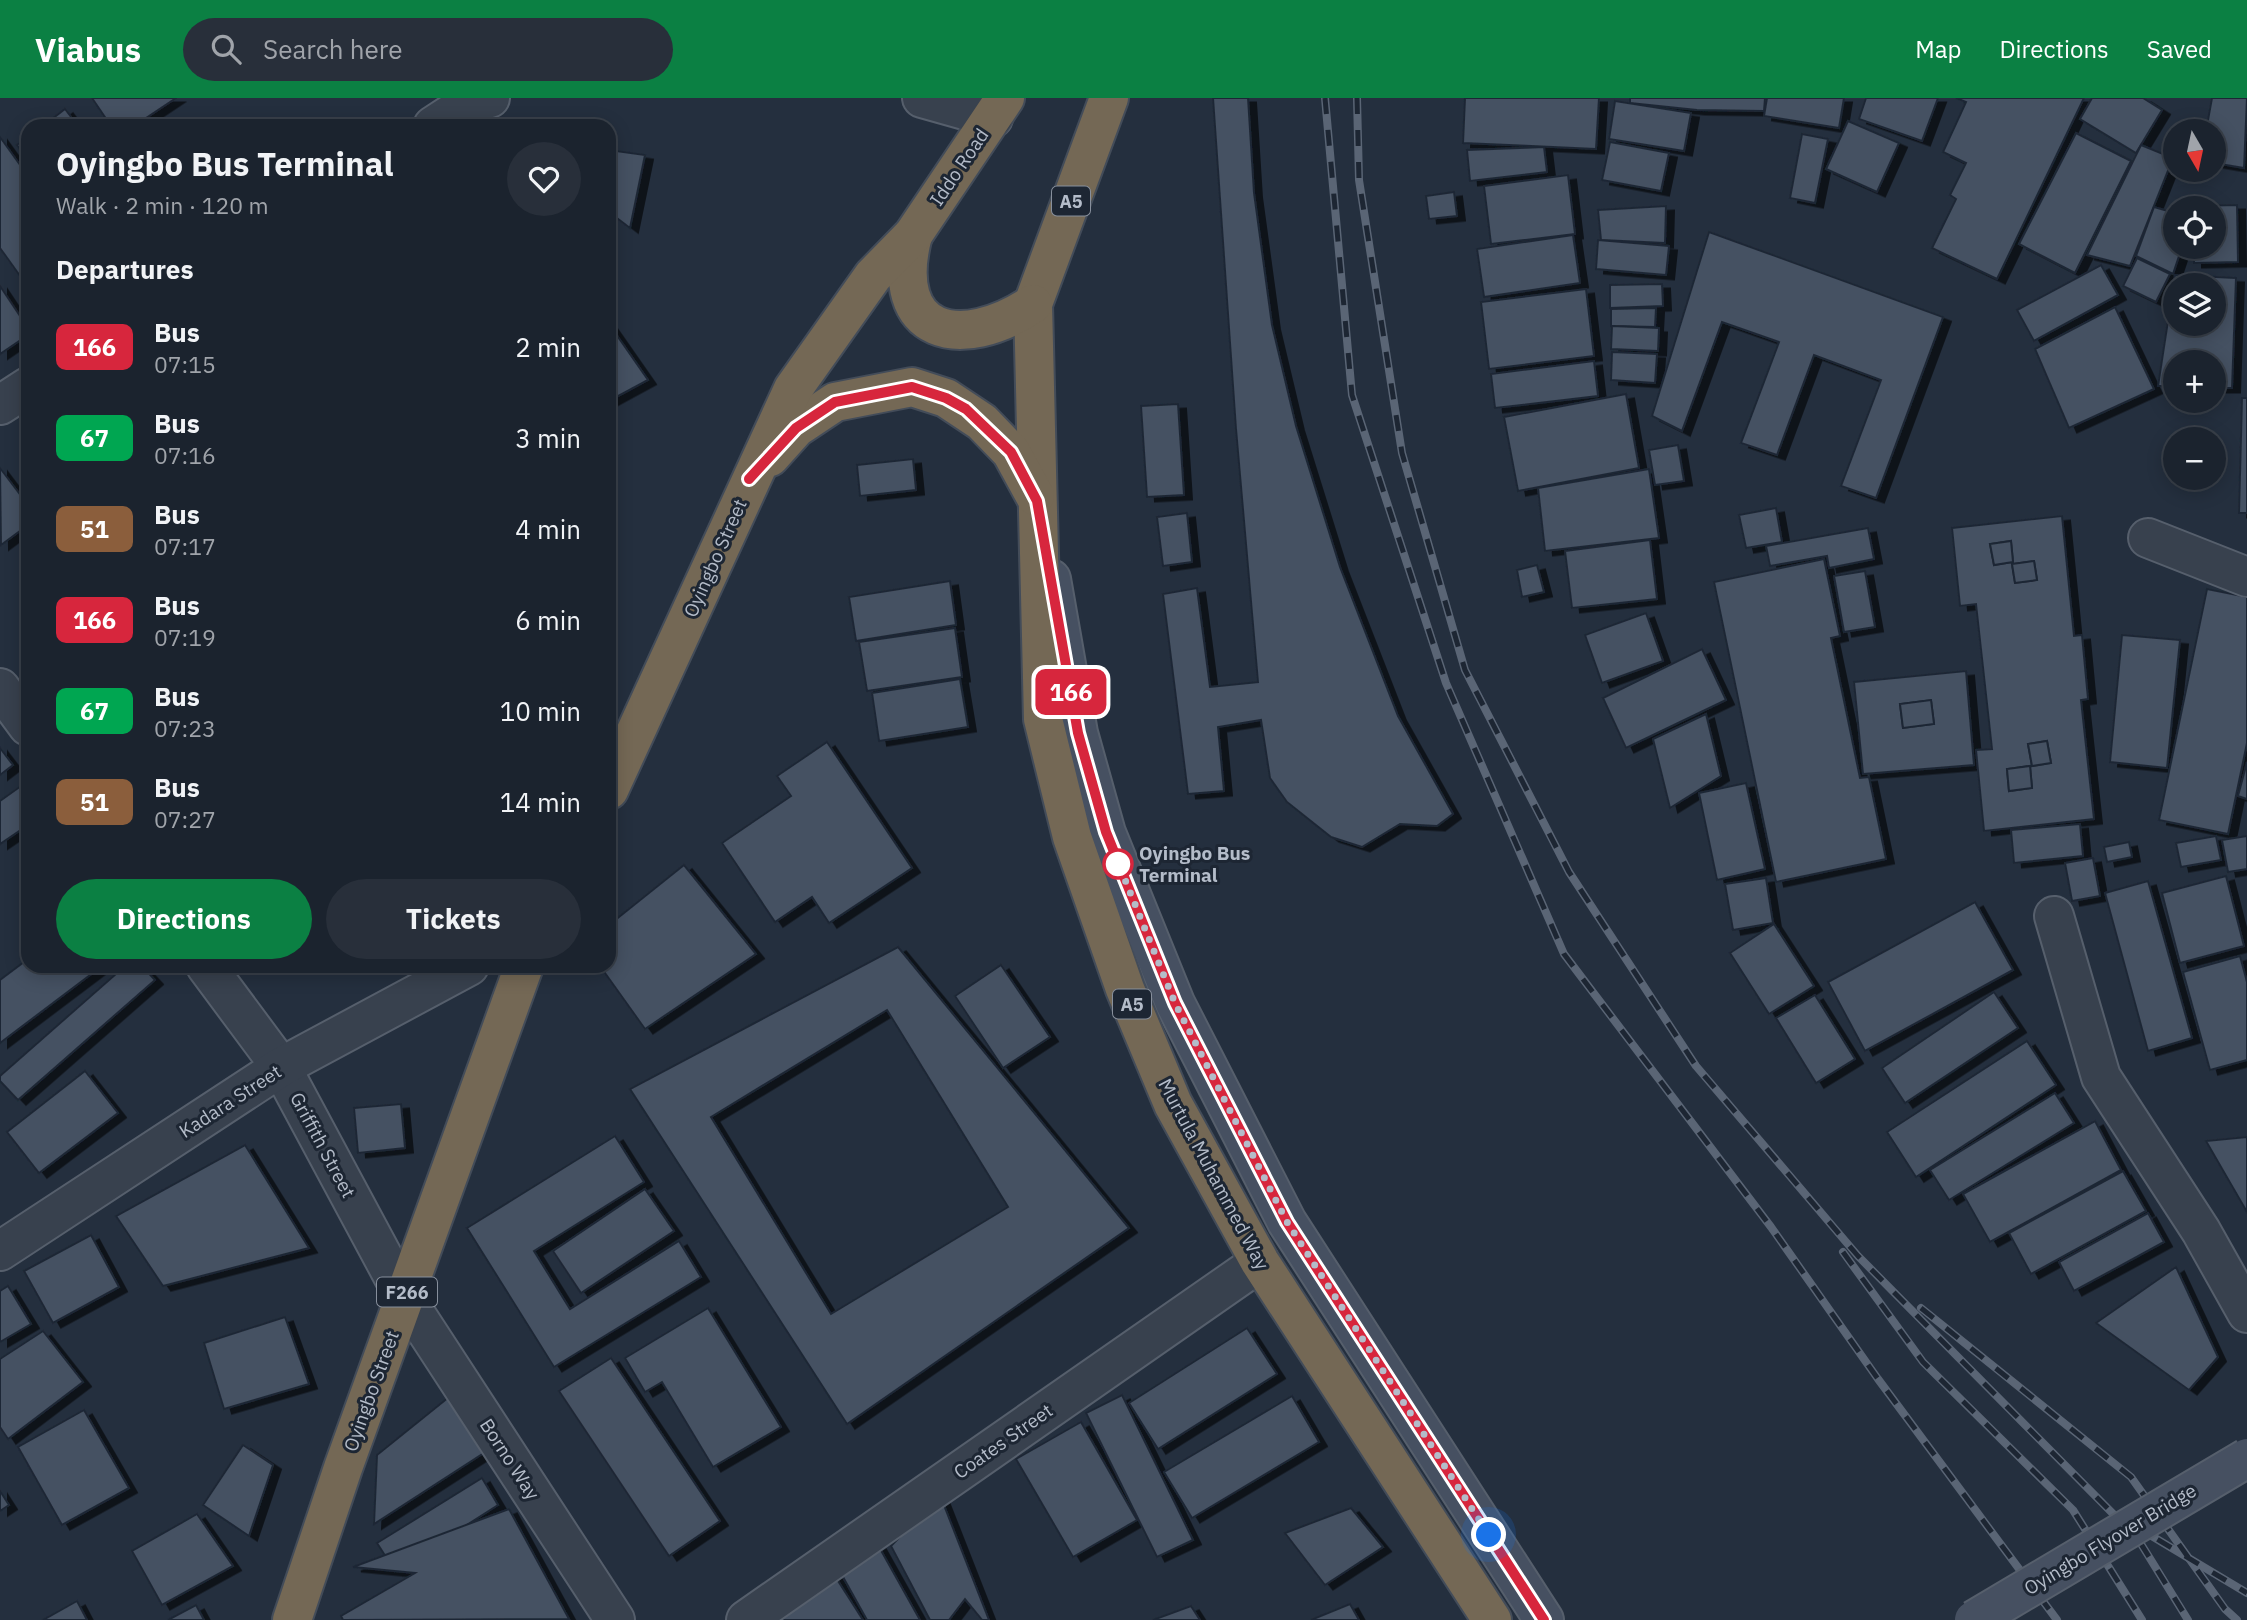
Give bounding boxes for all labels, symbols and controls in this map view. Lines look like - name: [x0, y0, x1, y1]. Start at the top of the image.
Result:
- search box: [183, 18, 673, 81]
- text: Viabus: [35, 28, 141, 71]
- icon: search: [207, 30, 245, 68]
- text: Search here: [263, 32, 402, 66]
- text: Map: [1915, 33, 1961, 65]
- text: Directions: [1999, 33, 2109, 65]
- text: Saved: [2147, 33, 2212, 65]
- north arrow: [2163, 119, 2226, 182]
- map controls: [2163, 119, 2226, 490]
- street label: Iddo Road: [924, 124, 994, 210]
- text: Oyingbo Bus Terminal: [56, 142, 393, 185]
- button: heart: [507, 142, 581, 216]
- road number: A5: [1052, 186, 1090, 216]
- text: Walk · 2 min · 120 m: [56, 190, 269, 220]
- button: locate: [2163, 196, 2226, 259]
- text: Departures: [56, 252, 194, 286]
- button: layers: [2163, 273, 2226, 336]
- text: Bus: [154, 315, 200, 349]
- text: 2 min: [515, 330, 581, 364]
- text: 166: [73, 331, 116, 363]
- text: 07:15: [154, 349, 216, 379]
- button: +: [2163, 350, 2226, 413]
- text: Bus: [154, 406, 200, 440]
- text: 3 min: [515, 421, 581, 455]
- text: 67: [80, 422, 109, 454]
- button: −: [2163, 427, 2226, 490]
- text: 07:16: [154, 440, 216, 470]
- street label: Oyingbo Street: [678, 495, 752, 621]
- text: Bus: [154, 497, 200, 531]
- text: 4 min: [515, 512, 581, 546]
- text: 51: [80, 513, 109, 545]
- text: 07:17: [154, 531, 216, 561]
- text: Bus: [154, 588, 200, 622]
- text: 6 min: [515, 603, 581, 637]
- text: 166: [73, 604, 116, 636]
- text: 07:19: [154, 622, 216, 652]
- line badge: 166: [1031, 669, 1111, 715]
- text: 166: [1049, 676, 1093, 708]
- text: Bus: [154, 679, 200, 713]
- text: 10 min: [500, 694, 581, 728]
- text: 67: [80, 695, 109, 727]
- text: 07:23: [154, 713, 216, 743]
- text: Bus: [154, 770, 200, 804]
- text: 14 min: [500, 785, 581, 819]
- text: 51: [80, 786, 109, 818]
- text: 07:27: [154, 804, 216, 834]
- place label: Oyingbo Bus Terminal: [1139, 841, 1250, 887]
- marker: Oyingbo Bus Terminal: [1103, 849, 1133, 879]
- button: Directions: [56, 879, 312, 959]
- button: Tickets: [326, 879, 581, 959]
- road number: A5: [1113, 989, 1151, 1018]
- street label: Kadara Street: [175, 1059, 285, 1143]
- street label: Murtula Muhammed Way: [1153, 1074, 1275, 1274]
- street label: Griffith Street: [285, 1088, 361, 1202]
- road number: F266: [377, 1278, 437, 1307]
- street label: Oyingbo Street: [338, 1327, 404, 1455]
- street label: Coates Street: [949, 1398, 1057, 1484]
- street label: Borno Way: [475, 1414, 545, 1505]
- street label: Oyingbo Flyover Bridge: [2020, 1478, 2200, 1600]
- your location: [1471, 1517, 1506, 1552]

